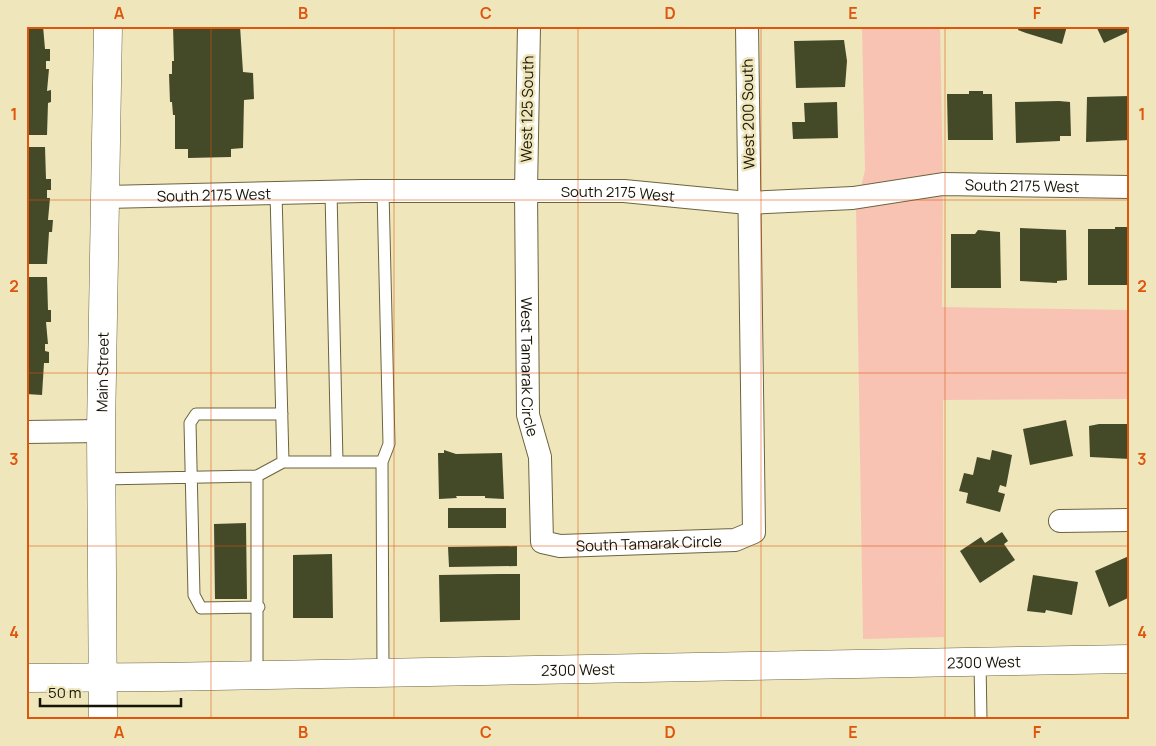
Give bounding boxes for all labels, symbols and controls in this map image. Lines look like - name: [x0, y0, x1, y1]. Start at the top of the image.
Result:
- text: A: [114, 2, 125, 24]
- text: B: [298, 2, 308, 24]
- text: C: [480, 2, 492, 24]
- text: D: [664, 2, 676, 24]
- text: E: [848, 2, 858, 24]
- text: F: [1033, 2, 1042, 24]
- street label: West 125 South: [516, 55, 538, 163]
- street label: West 200 South: [737, 58, 759, 169]
- text: 1: [10, 103, 18, 125]
- text: 1: [1138, 103, 1146, 125]
- street label: South 2175 West: [965, 174, 1080, 197]
- street label: South 2175 West: [561, 181, 676, 206]
- street label: South 2175 West: [157, 183, 271, 206]
- text: 2: [9, 275, 19, 297]
- text: 2: [1137, 275, 1147, 297]
- street label: West Tamarak Circle: [516, 297, 544, 439]
- street label: Main Street: [91, 332, 113, 412]
- text: 3: [9, 448, 19, 470]
- text: 3: [1137, 448, 1147, 470]
- street label: South Tamarak Circle: [575, 530, 722, 556]
- text: 4: [9, 621, 19, 643]
- text: 4: [1137, 621, 1147, 643]
- street label: 2300 West: [947, 651, 1021, 673]
- street label: 2300 West: [541, 658, 615, 680]
- scale bar: [40, 676, 181, 708]
- text: 50 m: [48, 682, 82, 703]
- text: A: [114, 721, 125, 743]
- text: B: [298, 721, 308, 743]
- text: C: [480, 721, 492, 743]
- text: D: [664, 721, 676, 743]
- text: E: [848, 721, 858, 743]
- text: F: [1033, 721, 1042, 743]

